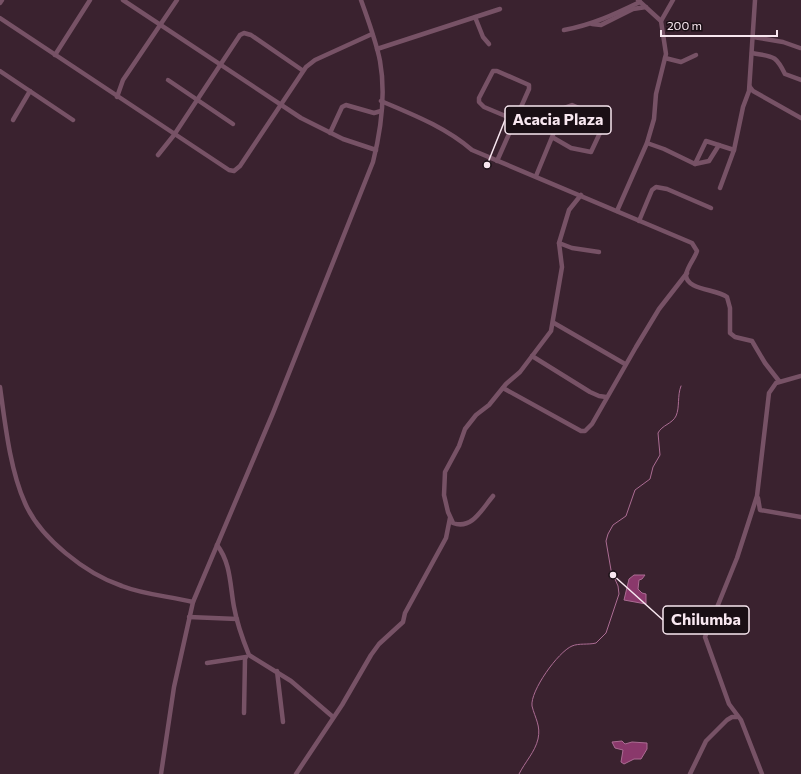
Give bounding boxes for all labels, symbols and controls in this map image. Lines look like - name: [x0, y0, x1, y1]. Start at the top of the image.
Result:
- scale bar: [661, 12, 777, 38]
- text: 200 m: [667, 18, 702, 32]
- callout: Acacia Plaza: [505, 106, 611, 134]
- text: Acacia Plaza: [513, 109, 603, 128]
- callout: Chilumba: [663, 606, 749, 634]
- text: Chilumba: [671, 609, 741, 628]

